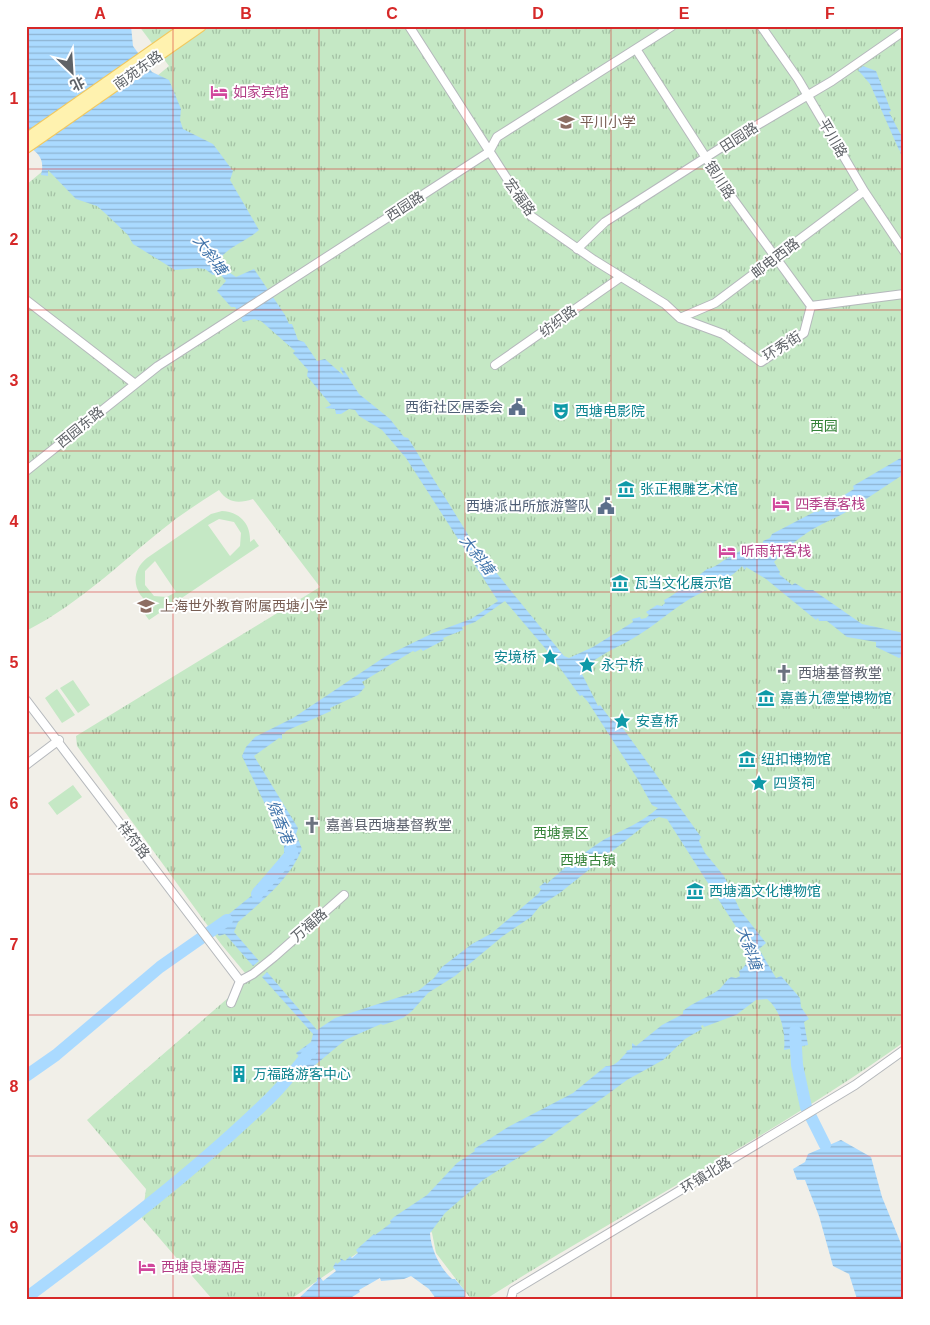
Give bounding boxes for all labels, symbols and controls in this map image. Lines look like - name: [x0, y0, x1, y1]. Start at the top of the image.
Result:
- text: A: [94, 5, 106, 22]
- text: B: [240, 5, 252, 22]
- text: C: [386, 5, 398, 22]
- text: D: [532, 5, 544, 22]
- text: E: [679, 5, 690, 22]
- text: F: [825, 5, 835, 22]
- street label: 南苑东路: [110, 47, 166, 93]
- north arrow: [48, 48, 98, 98]
- text: 北: [68, 74, 87, 94]
- hotel icon: 如家宾馆: [209, 82, 229, 102]
- place label: 如家宾馆: [233, 84, 289, 100]
- text: 1: [10, 90, 19, 107]
- school or university icon: 平川小学: [556, 112, 576, 132]
- place label: 平川小学: [580, 114, 636, 130]
- street label: 平川路: [816, 116, 850, 160]
- street label: 田园路: [717, 119, 761, 155]
- street label: 银川路: [702, 158, 738, 202]
- street label: 宏福路: [501, 175, 539, 219]
- street label: 西园路: [383, 188, 427, 224]
- text: 2: [10, 231, 19, 248]
- water label: 大斜塘: [190, 232, 233, 280]
- street label: 邮电西路: [748, 235, 802, 281]
- street label: 纺织路: [536, 302, 580, 340]
- street label: 环秀街: [760, 328, 804, 364]
- text: 3: [10, 372, 19, 389]
- public building icon: 西街社区居委会: [507, 397, 527, 417]
- place label: 西街社区居委会: [405, 399, 503, 415]
- theatre icon: 西塘电影院: [551, 401, 571, 421]
- street label: 西园东路: [53, 403, 107, 451]
- place label: 西塘电影院: [575, 403, 645, 419]
- park label: 西园: [810, 418, 838, 434]
- museum icon: 张正根雕艺术馆: [616, 479, 636, 499]
- place label: 张正根雕艺术馆: [640, 481, 738, 497]
- hotel icon: 四季春客栈: [771, 494, 791, 514]
- public building icon: 西塘派出所旅游警队: [596, 496, 616, 516]
- place label: 四季春客栈: [795, 496, 865, 512]
- place label: 西塘派出所旅游警队: [466, 498, 592, 514]
- text: 4: [10, 513, 19, 530]
- water label: 大斜塘: [457, 532, 500, 580]
- hotel icon: 听雨轩客栈: [717, 541, 737, 561]
- place label: 听雨轩客栈: [741, 543, 811, 559]
- museum icon: 瓦当文化展示馆: [610, 573, 630, 593]
- place label: 瓦当文化展示馆: [634, 575, 732, 591]
- school or university icon: 上海世外教育附属西塘小学: [136, 596, 156, 616]
- place label: 上海世外教育附属西塘小学: [160, 598, 328, 614]
- place icon: 安境桥: [540, 647, 560, 667]
- place label: 安境桥: [494, 649, 536, 665]
- text: 5: [10, 654, 19, 671]
- place icon: 永宁桥: [577, 655, 597, 675]
- place label: 永宁桥: [601, 657, 643, 673]
- church icon: 西塘基督教堂: [774, 663, 794, 683]
- place label: 西塘基督教堂: [798, 665, 882, 681]
- museum icon: 嘉善九德堂博物馆: [756, 688, 776, 708]
- place label: 嘉善九德堂博物馆: [780, 690, 892, 706]
- place icon: 安喜桥: [612, 711, 632, 731]
- place label: 安喜桥: [636, 713, 678, 729]
- museum icon: 纽扣博物馆: [737, 749, 757, 769]
- place label: 纽扣博物馆: [761, 751, 831, 767]
- place icon: 四贤祠: [749, 773, 769, 793]
- place label: 四贤祠: [773, 775, 815, 791]
- text: 6: [10, 795, 19, 812]
- water label: 烧香港: [264, 798, 298, 848]
- church icon: 嘉善县西塘基督教堂: [302, 815, 322, 835]
- place label: 嘉善县西塘基督教堂: [326, 817, 452, 833]
- street label: 祥符路: [115, 818, 153, 862]
- park label: 西塘景区: [533, 825, 589, 841]
- park label: 西塘古镇: [560, 852, 616, 868]
- museum icon: 西塘酒文化博物馆: [685, 881, 705, 901]
- place label: 西塘酒文化博物馆: [709, 883, 821, 899]
- street label: 万福路: [288, 905, 330, 945]
- water label: 大斜塘: [734, 924, 766, 975]
- text: 7: [10, 936, 19, 953]
- building icon: 万福路游客中心: [229, 1064, 249, 1084]
- place label: 万福路游客中心: [253, 1066, 351, 1082]
- text: 8: [10, 1078, 19, 1095]
- street label: 环镇北路: [678, 1154, 734, 1196]
- text: 9: [10, 1219, 19, 1236]
- hotel icon: 西塘良壤酒店: [137, 1257, 157, 1277]
- place label: 西塘良壤酒店: [161, 1259, 245, 1275]

